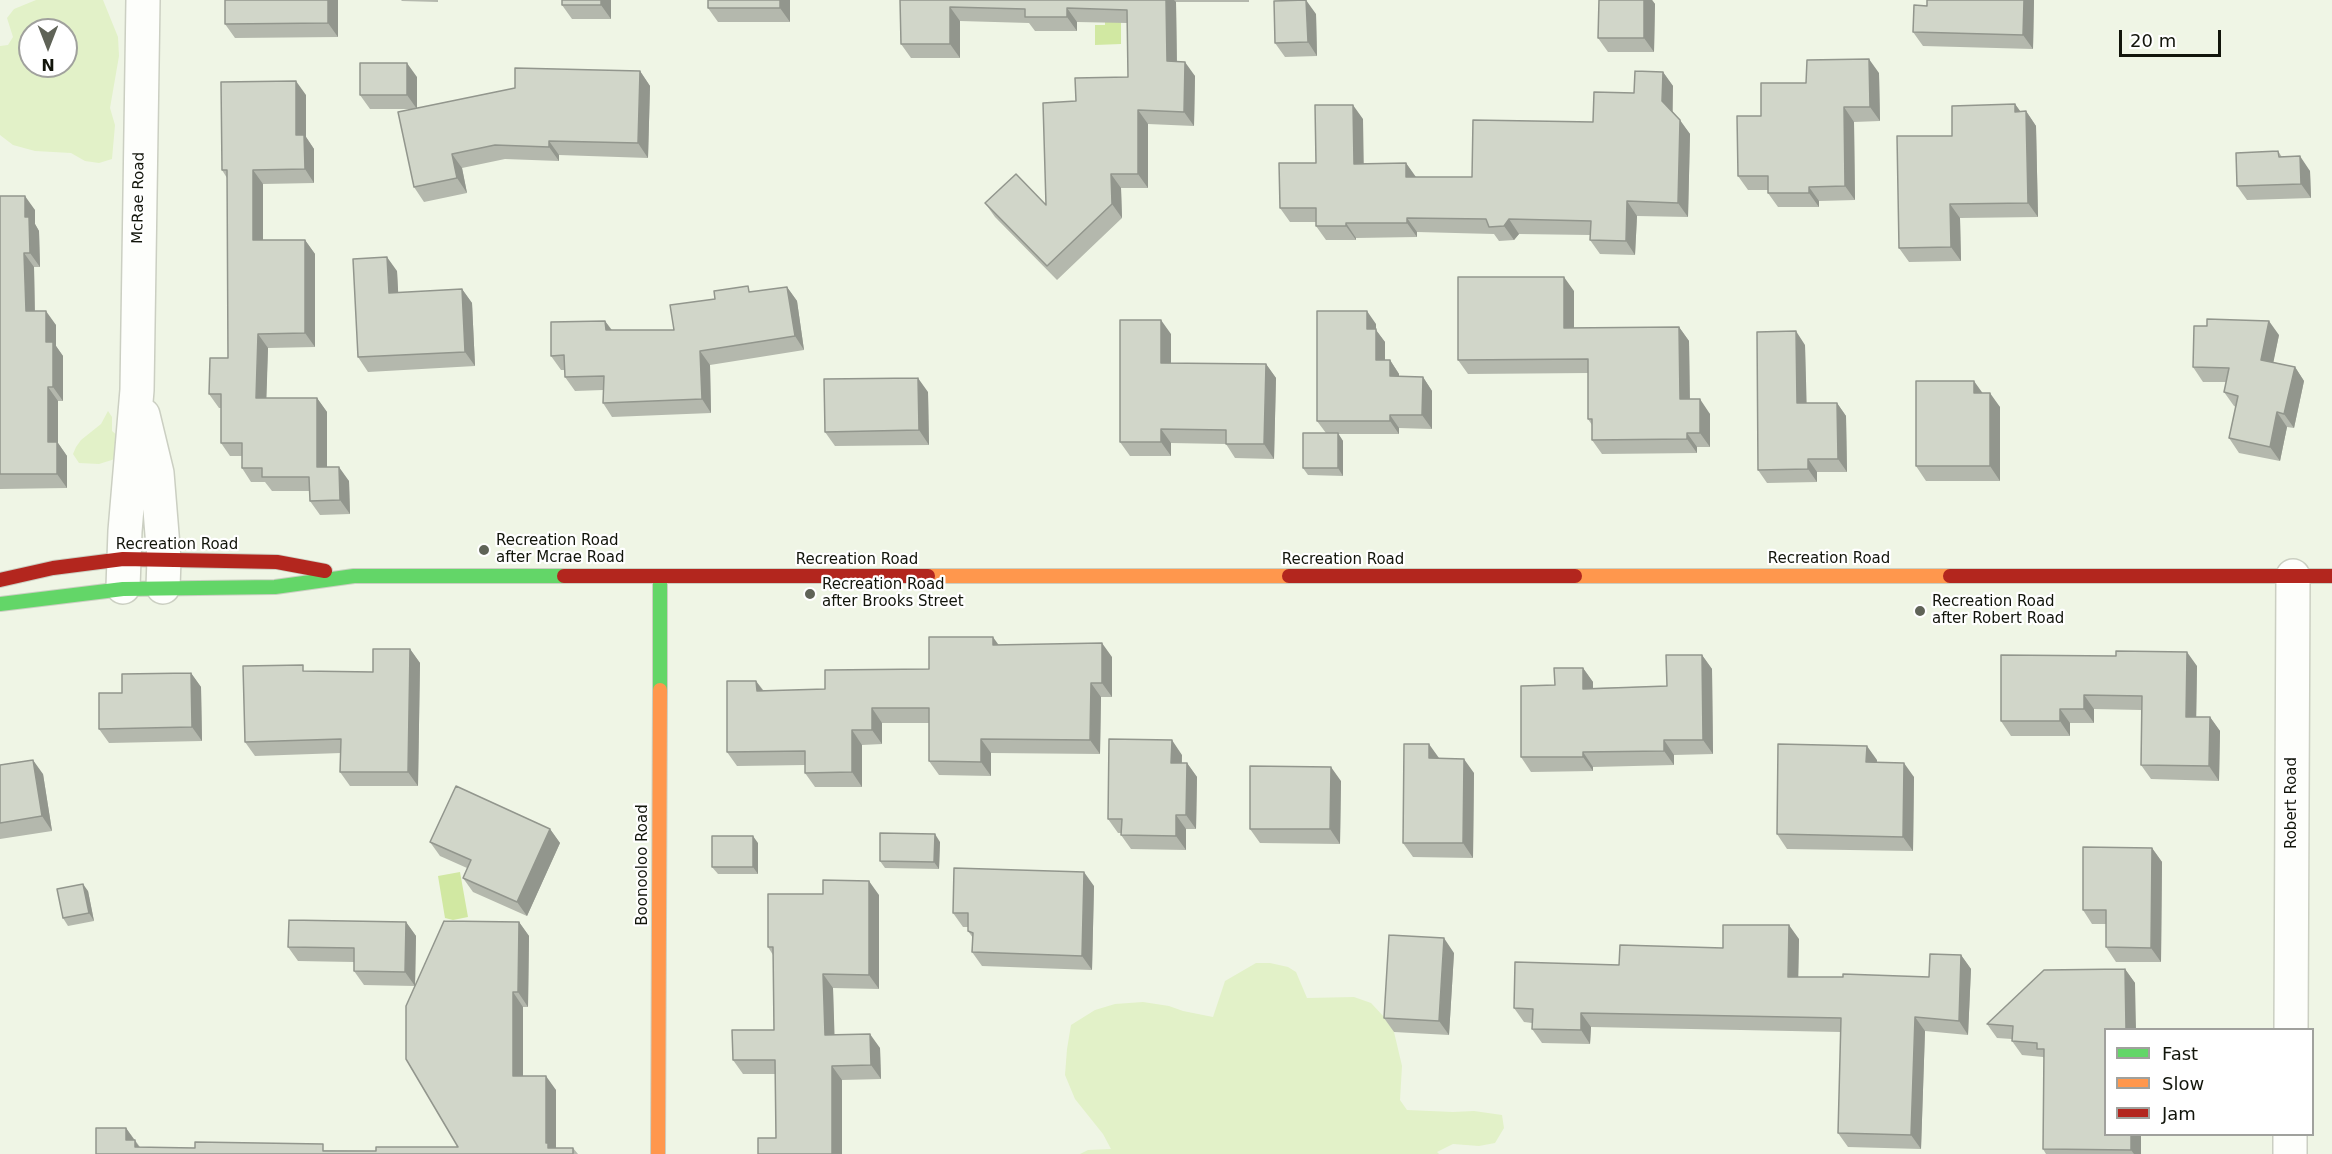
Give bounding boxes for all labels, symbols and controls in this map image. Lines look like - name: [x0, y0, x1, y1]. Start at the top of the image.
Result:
- north arrow: [18, 18, 78, 78]
- scale bar: [2122, 18, 2224, 56]
- text: 20 m: [2130, 30, 2176, 51]
- text: N: [41, 55, 55, 74]
- street label: McRae Road: [129, 152, 149, 244]
- place label: Recreation Road after Mcrae Road: [496, 532, 624, 567]
- street label: Recreation Road: [116, 536, 238, 554]
- marker: Recreation Road after Mcrae Road: [477, 543, 491, 557]
- street label: Recreation Road: [1768, 550, 1890, 568]
- street label: Recreation Road: [796, 551, 918, 569]
- street label: Recreation Road: [1282, 551, 1404, 569]
- place label: Recreation Road after Brooks Street: [822, 576, 964, 611]
- marker: Recreation Road after Brooks Street: [803, 587, 817, 601]
- place label: Recreation Road after Robert Road: [1932, 593, 2064, 628]
- marker: Recreation Road after Robert Road: [1913, 604, 1927, 618]
- street label: Robert Road: [2283, 757, 2301, 849]
- street label: Boonooloo Road: [634, 804, 652, 926]
- legend: [2104, 1028, 2314, 1136]
- text: Fast: [2162, 1043, 2198, 1064]
- text: Slow: [2162, 1073, 2204, 1094]
- text: Jam: [2162, 1103, 2196, 1124]

